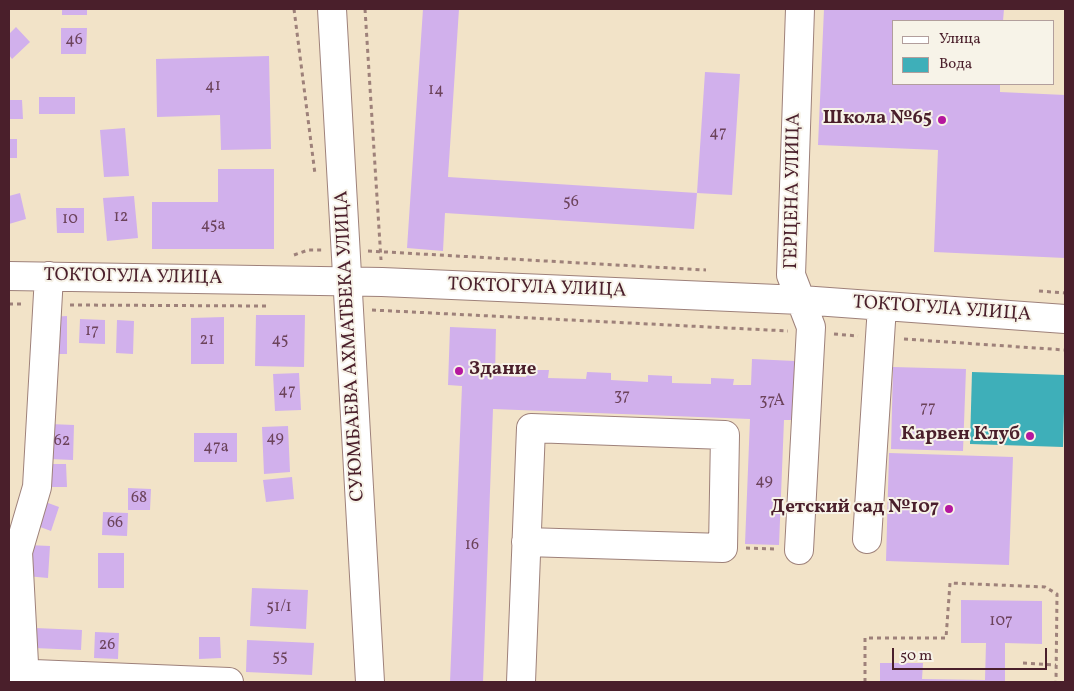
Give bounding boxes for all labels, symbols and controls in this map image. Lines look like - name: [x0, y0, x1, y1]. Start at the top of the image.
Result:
- legend: [892, 20, 1054, 85]
- text: Улица: [939, 29, 981, 50]
- house number: 46: [65, 31, 83, 51]
- text: Вода: [939, 54, 972, 75]
- house number: 41: [205, 77, 221, 97]
- house number: 14: [428, 81, 444, 101]
- place label: Школа №65: [823, 109, 932, 131]
- street label: ГЕРЦЕНА УЛИЦА: [781, 113, 807, 269]
- marker: Школа №65: [936, 114, 948, 126]
- house number: 47: [709, 124, 727, 144]
- street label: СУЮМБАЕВА АХМАТБЕКА УЛИЦА: [331, 190, 371, 502]
- house number: 56: [563, 193, 579, 213]
- house number: 12: [114, 208, 128, 228]
- house number: 10: [62, 210, 78, 230]
- house number: 45а: [201, 216, 225, 236]
- street label: ТОКТОГУЛА УЛИЦА: [43, 265, 223, 291]
- street label: ТОКТОГУЛА УЛИЦА: [447, 274, 627, 304]
- street label: ТОКТОГУЛА УЛИЦА: [852, 292, 1032, 328]
- house number: 17: [85, 322, 99, 342]
- house number: 21: [200, 331, 214, 351]
- house number: 45: [272, 331, 288, 351]
- place label: Здание: [469, 360, 537, 382]
- marker: Здание: [453, 365, 465, 377]
- house number: 47: [278, 382, 296, 402]
- house number: 37: [614, 387, 630, 407]
- house number: 37А: [759, 392, 785, 412]
- house number: 77: [920, 399, 936, 419]
- place label: Карвен Клуб: [901, 425, 1020, 447]
- house number: 49: [266, 429, 284, 449]
- marker: Карвен Клуб: [1024, 430, 1036, 442]
- house number: 62: [54, 432, 70, 452]
- house number: 47а: [203, 438, 229, 458]
- house number: 49: [755, 472, 773, 492]
- house number: 68: [131, 489, 147, 509]
- place label: Детский сад №107: [771, 498, 939, 520]
- marker: Детский сад №107: [943, 503, 955, 515]
- house number: 66: [107, 514, 123, 534]
- house number: 16: [465, 536, 479, 556]
- house number: 51/1: [266, 598, 292, 618]
- house number: 107: [989, 612, 1013, 632]
- house number: 26: [99, 636, 115, 656]
- scale bar: [894, 638, 1049, 670]
- text: 50 m: [900, 646, 932, 667]
- house number: 55: [272, 648, 288, 668]

